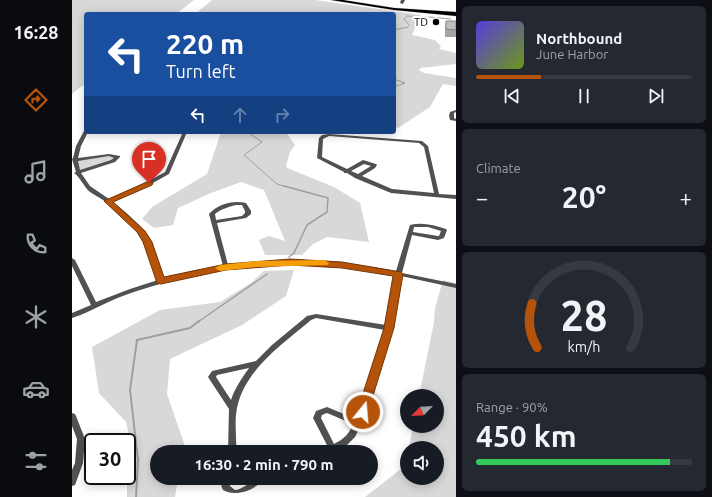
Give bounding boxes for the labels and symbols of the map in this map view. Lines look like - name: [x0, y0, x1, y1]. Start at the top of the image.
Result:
- place label: TD: [414, 16, 428, 28]
- marker: TD: [431, 17, 441, 27]
- pin: [132, 142, 166, 183]
- north arrow: [400, 389, 444, 433]
- position arrow: [342, 391, 384, 433]
- speed limit sign: 30: [84, 433, 136, 485]

